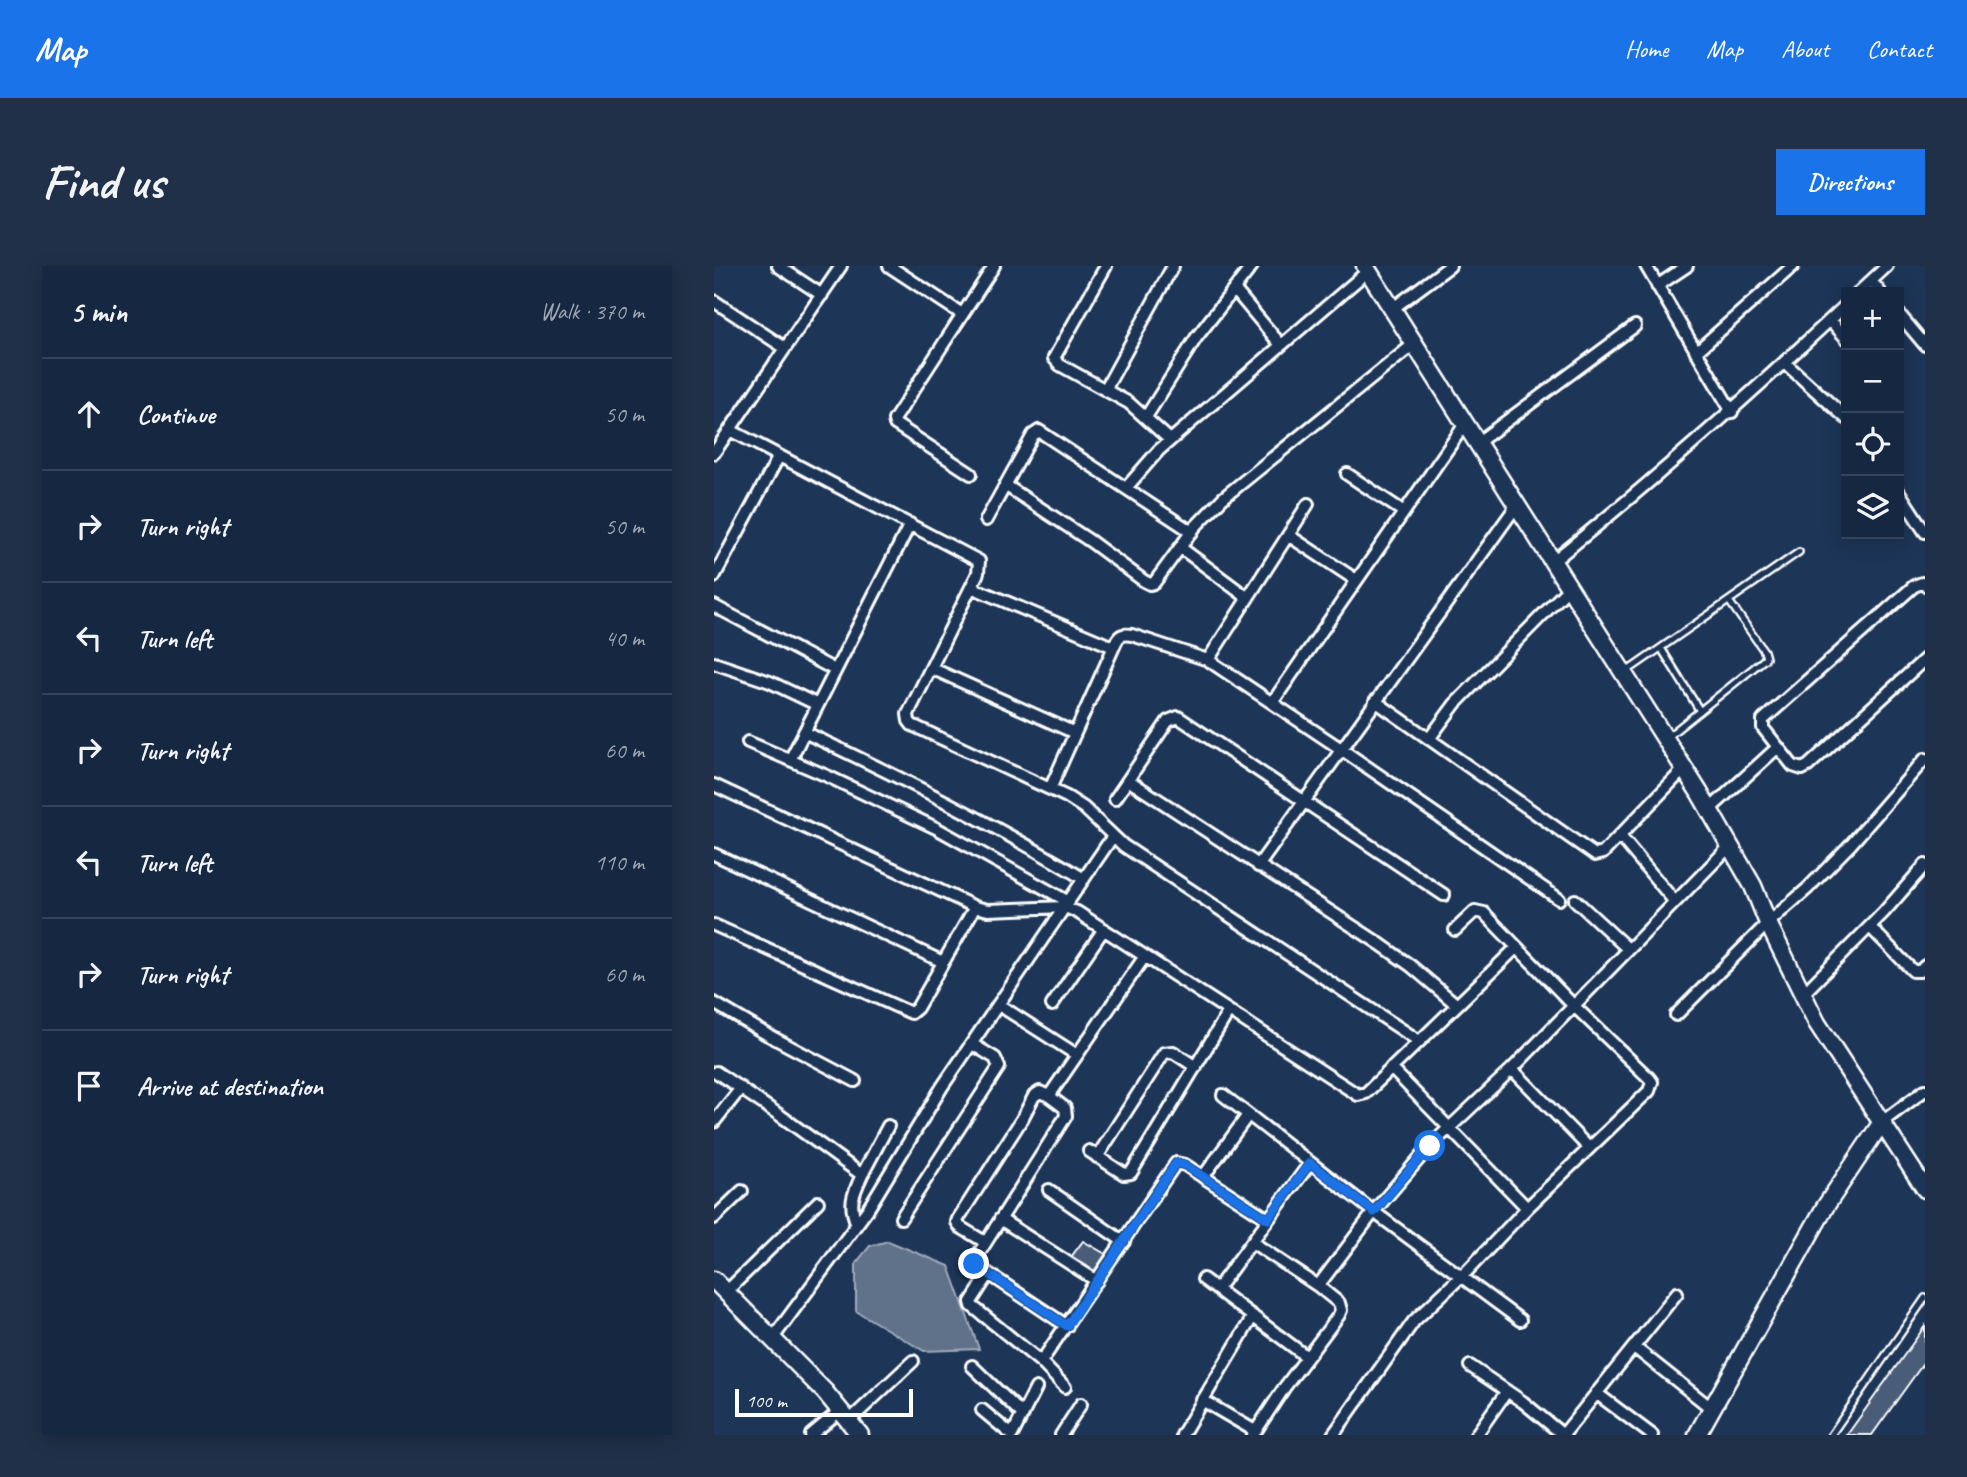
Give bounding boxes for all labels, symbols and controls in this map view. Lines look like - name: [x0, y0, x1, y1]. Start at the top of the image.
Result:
- text: Map: [35, 28, 86, 70]
- text: Home: [1625, 34, 1668, 64]
- text: Map: [1706, 34, 1743, 64]
- text: About: [1781, 34, 1829, 64]
- text: Contact: [1867, 34, 1932, 64]
- button: Directions: [1776, 149, 1925, 215]
- text: Find us: [42, 151, 164, 213]
- map controls: [1841, 287, 1904, 539]
- button: +: [1841, 287, 1904, 350]
- text: 5 min: [70, 293, 127, 331]
- text: Walk · 370 m: [540, 297, 644, 326]
- button: −: [1841, 350, 1904, 413]
- icon: ahead: [70, 395, 108, 433]
- text: Continue: [137, 398, 215, 431]
- text: 50 m: [605, 400, 644, 429]
- button: locate: [1841, 413, 1904, 476]
- button: layers: [1841, 476, 1904, 539]
- icon: right: [70, 507, 108, 545]
- text: Turn right: [137, 510, 228, 543]
- text: 50 m: [605, 512, 644, 541]
- icon: left: [70, 619, 108, 657]
- text: Turn left: [137, 622, 212, 655]
- text: 40 m: [605, 624, 644, 653]
- icon: right: [70, 731, 108, 769]
- text: Turn right: [137, 734, 228, 767]
- text: 60 m: [605, 736, 644, 765]
- icon: left: [70, 843, 108, 881]
- text: Turn left: [137, 846, 212, 879]
- text: 110 m: [595, 848, 644, 877]
- icon: right: [70, 955, 108, 993]
- text: Turn right: [137, 958, 228, 991]
- text: 60 m: [605, 960, 644, 989]
- icon: arrive: [70, 1067, 108, 1105]
- text: Arrive at destination: [137, 1070, 323, 1103]
- route start: [1414, 1130, 1445, 1161]
- route end: [958, 1248, 989, 1279]
- scale bar: [735, 1386, 914, 1418]
- text: 100 m: [746, 1389, 787, 1413]

